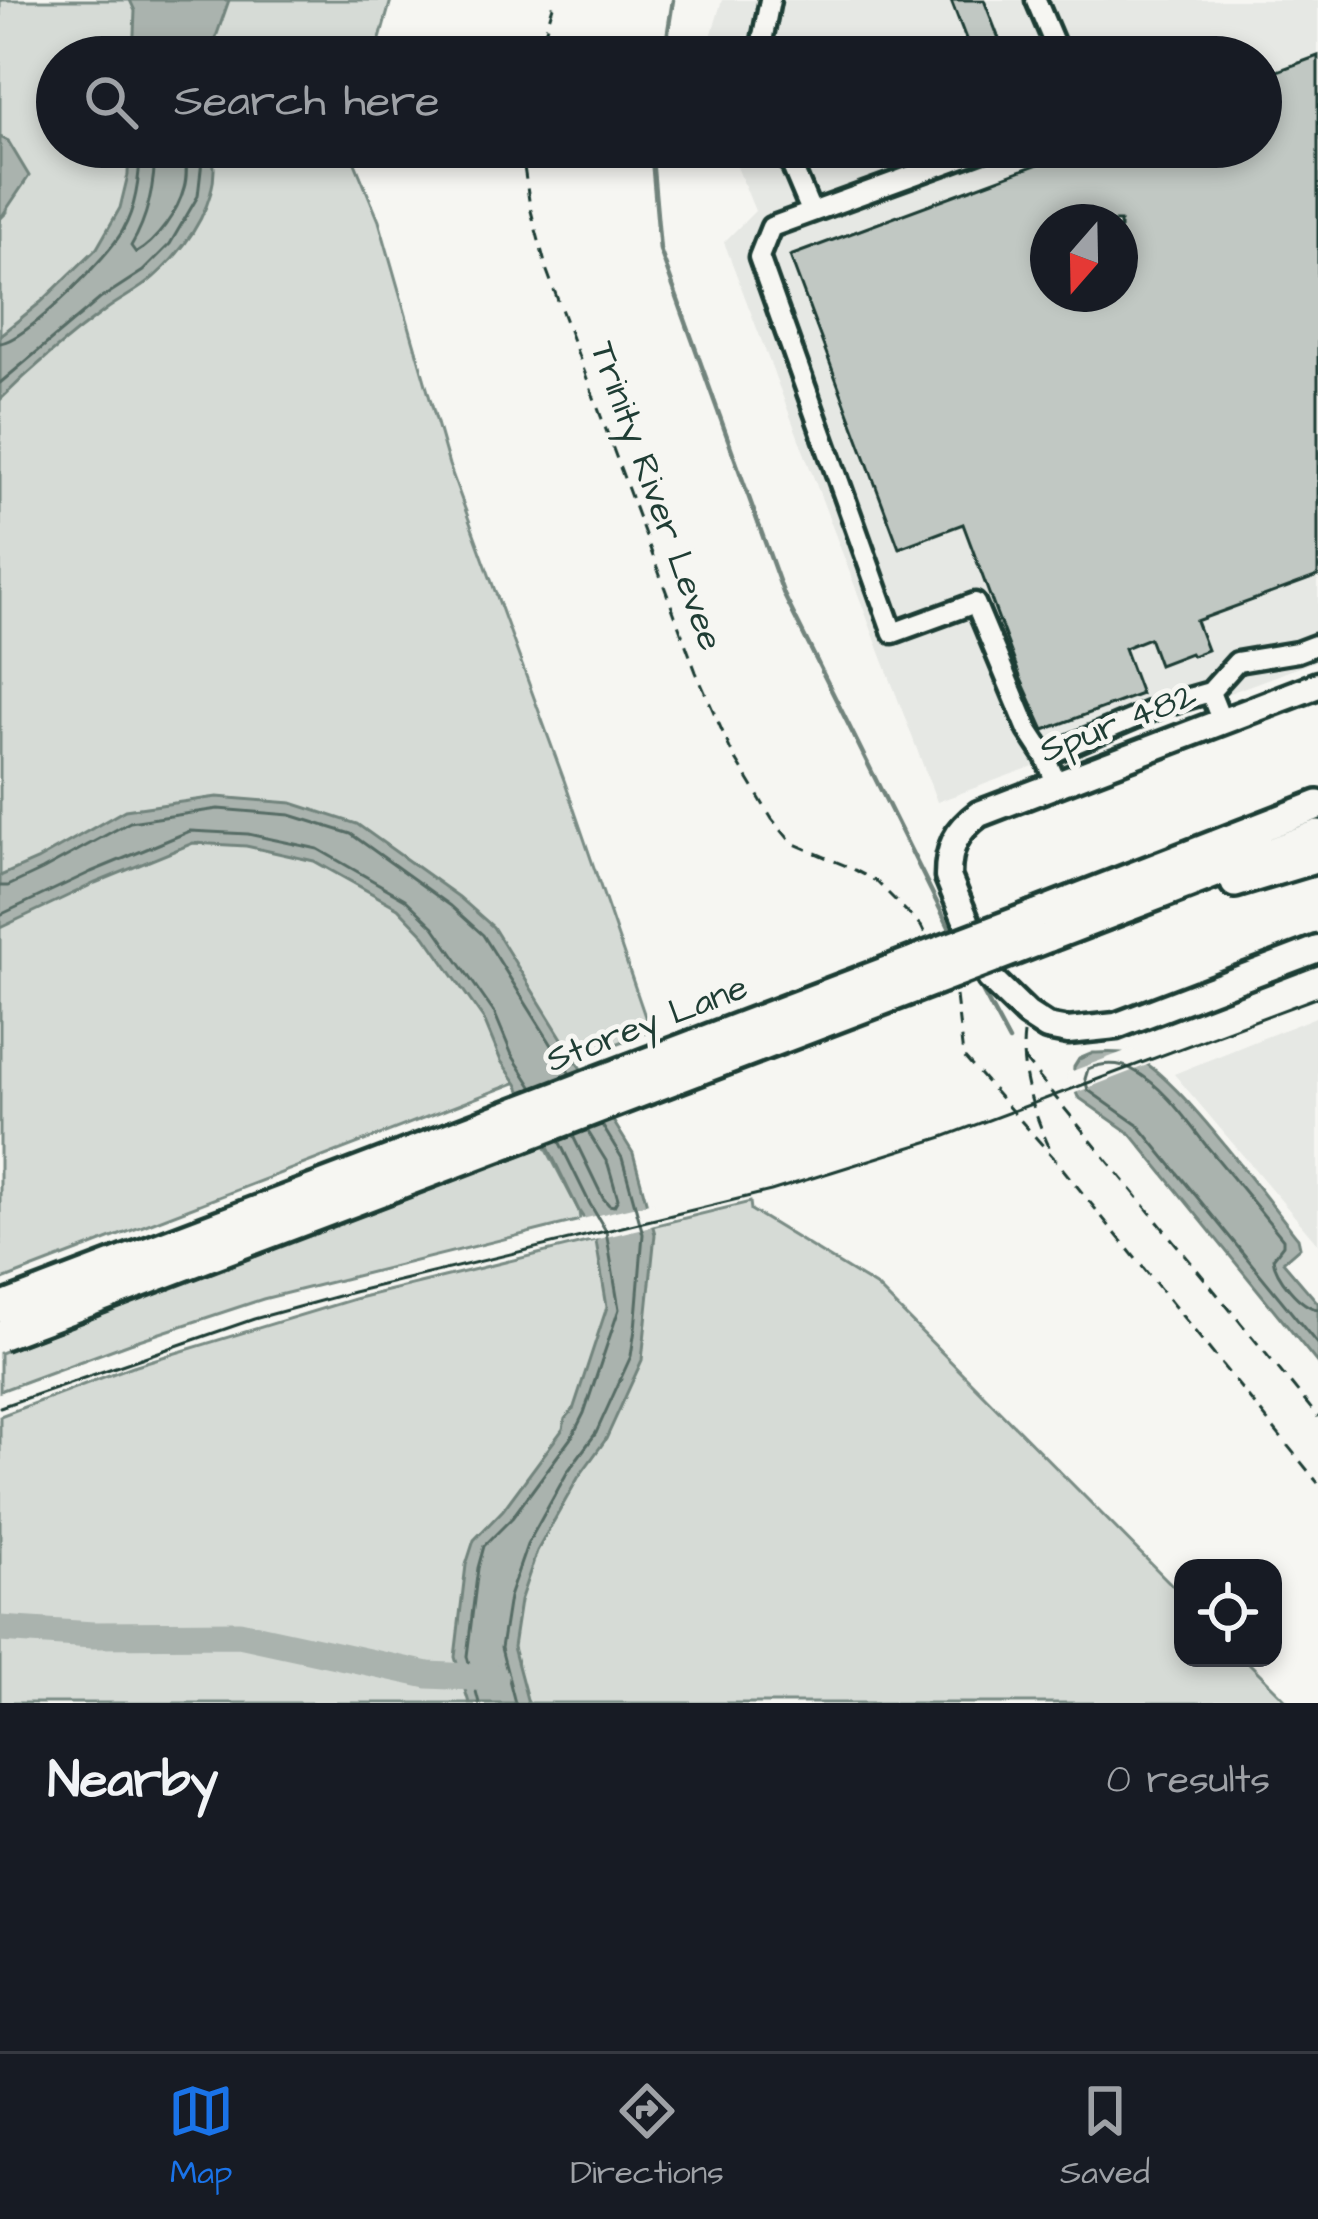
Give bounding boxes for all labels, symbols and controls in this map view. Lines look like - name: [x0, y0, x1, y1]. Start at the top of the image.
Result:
- search box: [36, 36, 1282, 168]
- icon: search: [78, 69, 144, 135]
- text: Search here: [174, 71, 440, 133]
- north arrow: [1030, 204, 1138, 312]
- street label: Trinity River Levee: [576, 334, 736, 658]
- street label: Spur 482: [1032, 670, 1204, 776]
- street label: Storey Lane: [539, 962, 755, 1086]
- map controls: [1174, 1559, 1282, 1667]
- button: locate: [1174, 1559, 1282, 1667]
- text: Nearby: [48, 1746, 218, 1817]
- text: 0 results: [1106, 1754, 1270, 1808]
- tab: Map: [168, 2078, 234, 2196]
- tab: Directions: [570, 2078, 724, 2196]
- tab: Saved: [1060, 2078, 1150, 2196]

